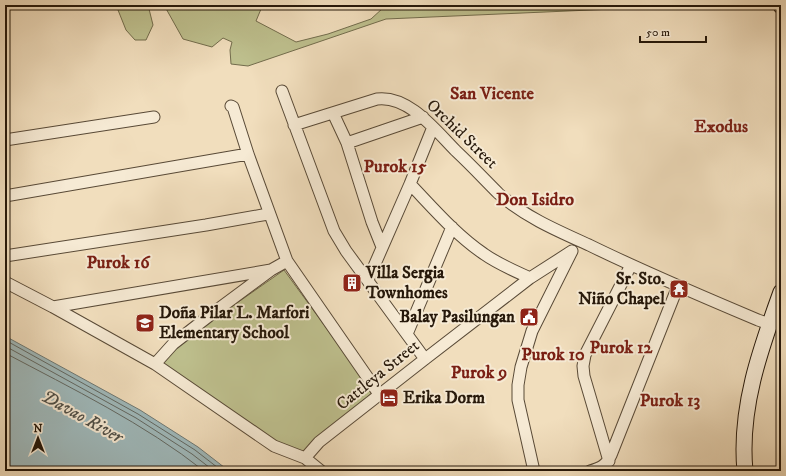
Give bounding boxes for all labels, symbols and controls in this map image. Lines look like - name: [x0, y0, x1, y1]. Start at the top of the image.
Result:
- scale bar: [640, 18, 706, 44]
- text: 50 m: [646, 25, 670, 40]
- district label: San Vicente: [450, 83, 535, 105]
- street label: Orchid Street: [422, 94, 503, 174]
- district label: Exodus: [694, 116, 748, 138]
- district label: Purok 15: [364, 156, 426, 178]
- district label: Don Isidro: [496, 189, 574, 211]
- district label: Purok 16: [86, 252, 151, 274]
- place label: Villa Sergia Townhomes: [365, 262, 448, 304]
- place label: Sr. Sto. Niño Chapel: [578, 268, 666, 310]
- building icon: Villa Sergia Townhomes: [341, 272, 363, 294]
- temple icon: Sr. Sto. Niño Chapel: [668, 278, 690, 300]
- place label: Doña Pilar L. Marfori Elementary School: [159, 302, 310, 344]
- place label: Balay Pasilungan: [399, 306, 515, 328]
- public building icon: Balay Pasilungan: [518, 306, 540, 328]
- school or university icon: Doña Pilar L. Marfori Elementary School: [134, 312, 156, 334]
- street label: Cattleya Street: [332, 334, 424, 415]
- district label: Purok 12: [590, 337, 654, 359]
- district label: Purok 10: [521, 344, 585, 366]
- district label: Purok 9: [451, 362, 507, 384]
- water label: Davao River: [38, 386, 128, 449]
- hotel icon: Erika Dorm: [378, 387, 400, 409]
- place label: Erika Dorm: [403, 387, 485, 409]
- district label: Purok 13: [640, 390, 701, 412]
- north arrow: [18, 418, 58, 458]
- text: N: [33, 422, 43, 436]

